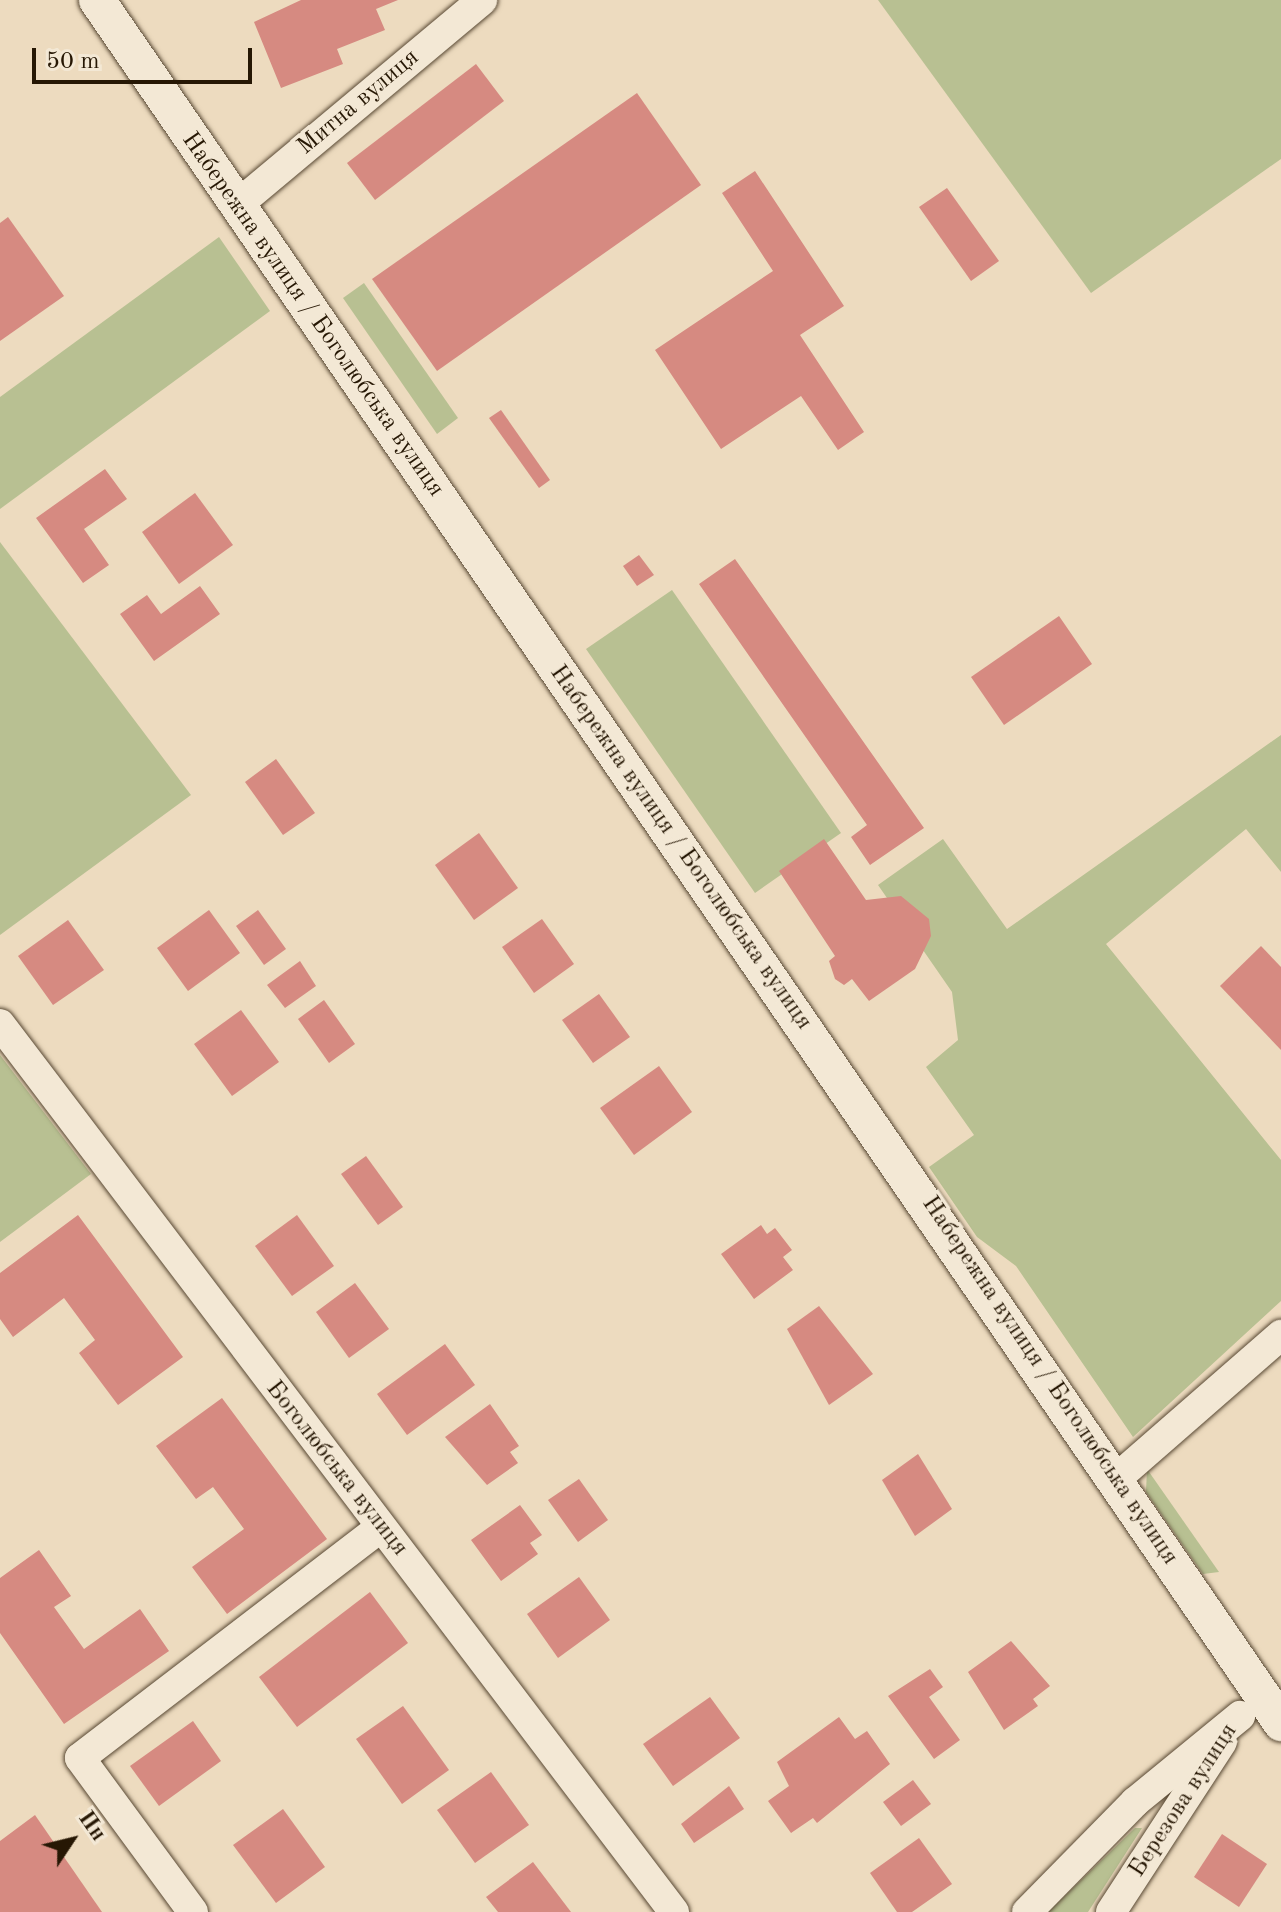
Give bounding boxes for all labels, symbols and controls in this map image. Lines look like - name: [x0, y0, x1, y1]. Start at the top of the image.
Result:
- scale bar: [36, 32, 256, 82]
- street label: Митна вулиця: [292, 44, 426, 162]
- text: 50 m: [46, 50, 100, 74]
- street label: Набережна вулиця / Боголюбська вулиця: [174, 127, 450, 503]
- street label: Набережна вулиця / Боголюбська вулиця: [542, 660, 818, 1036]
- street label: Набережна вулиця / Боголюбська вулиця: [914, 1191, 1184, 1571]
- street label: Боголюбська вулиця: [259, 1376, 413, 1562]
- street label: Березова вулиця: [1124, 1719, 1244, 1883]
- north arrow: [32, 1800, 112, 1880]
- text: Пн: [74, 1807, 109, 1845]

